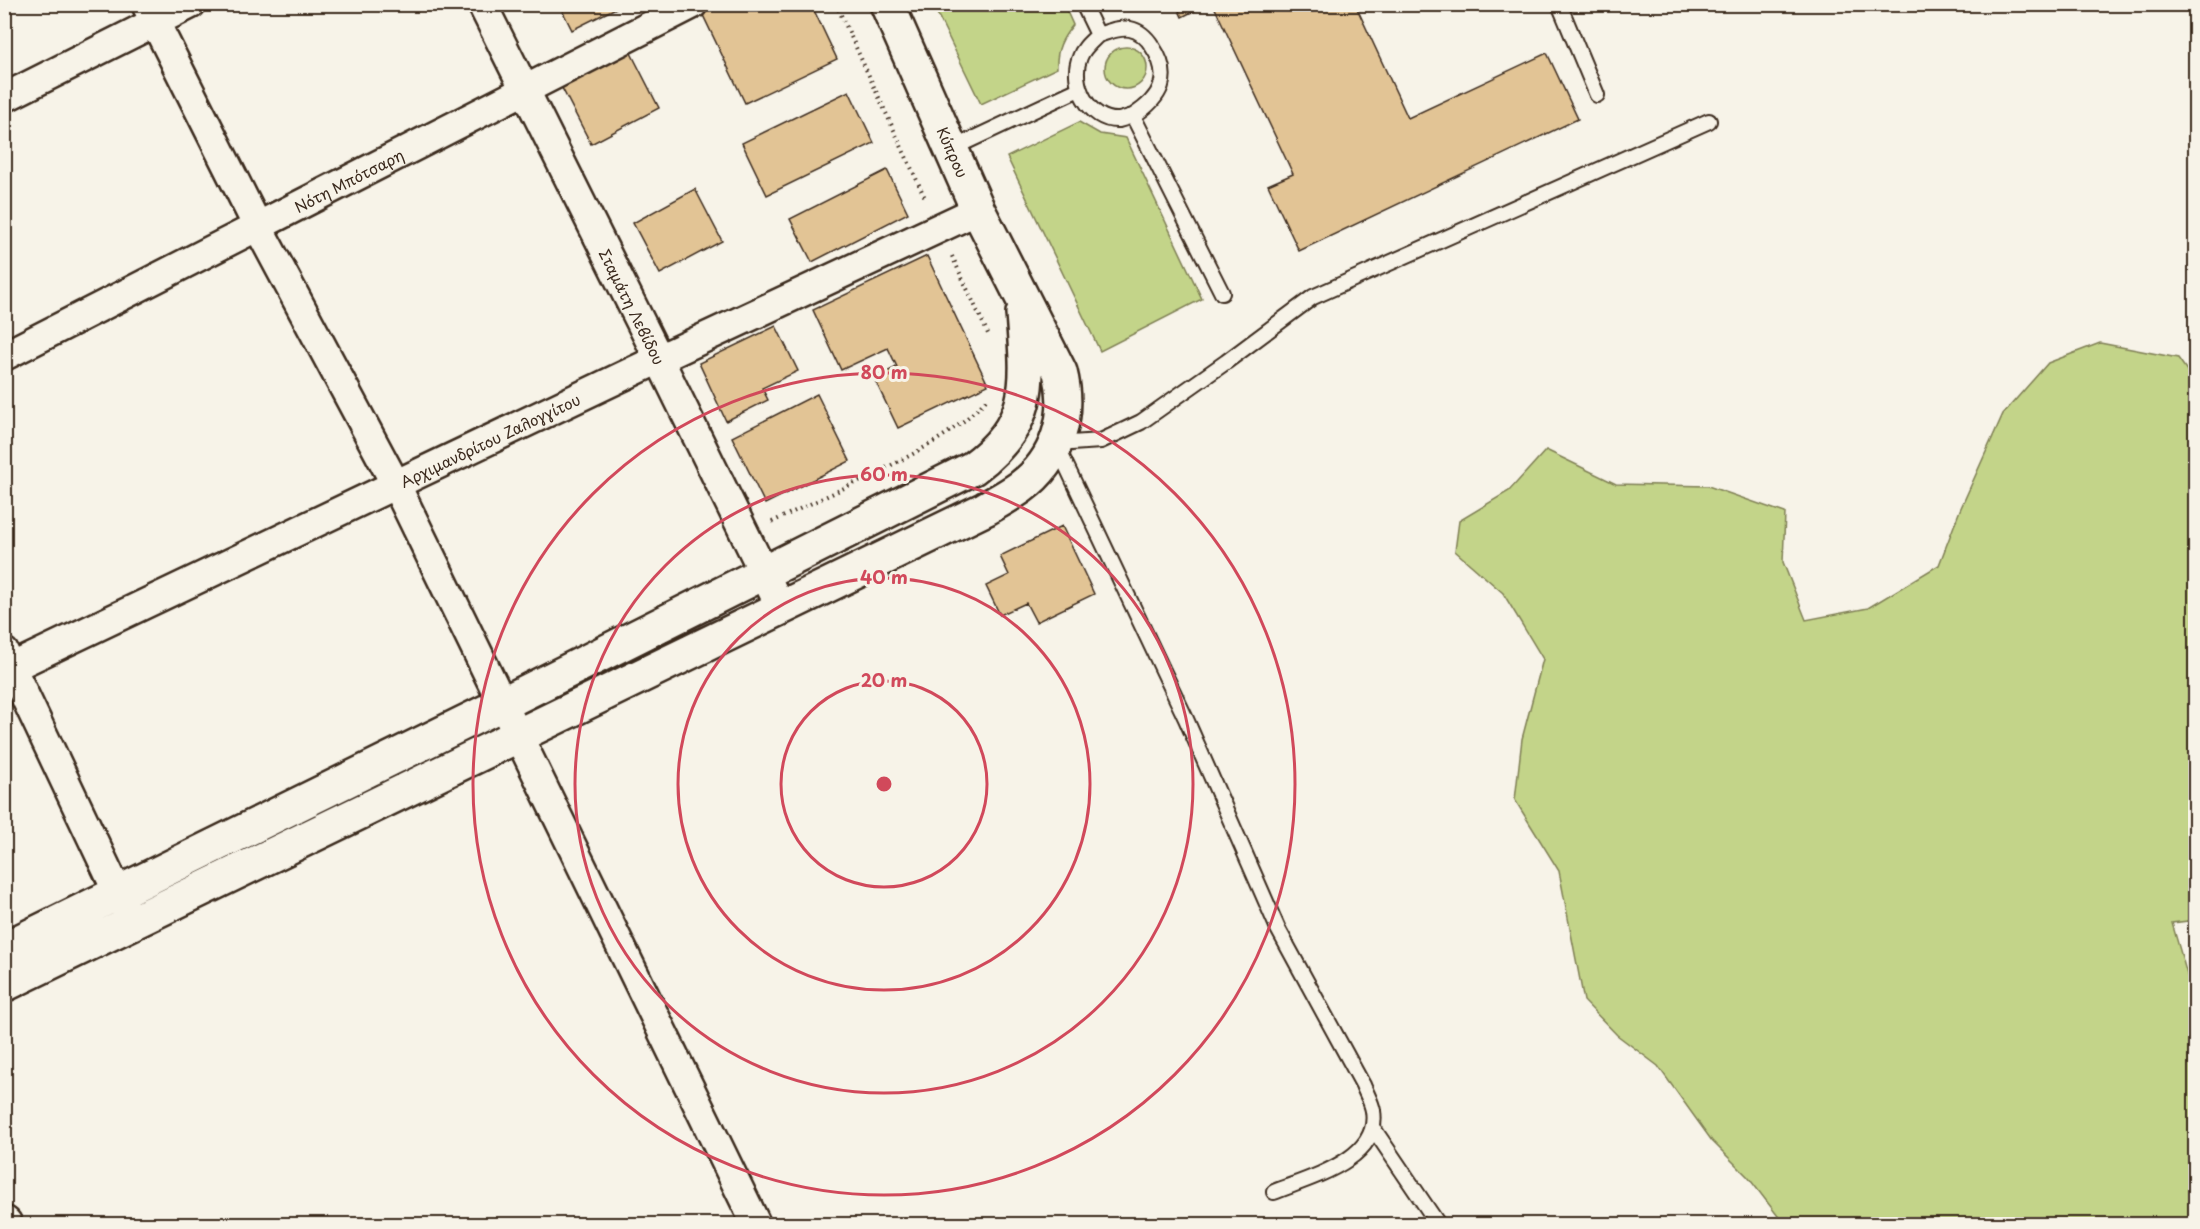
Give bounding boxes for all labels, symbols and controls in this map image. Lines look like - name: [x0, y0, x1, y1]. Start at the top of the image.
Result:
- street label: Κύπρου: [932, 123, 974, 181]
- street label: Νότη Μπότσαρη: [290, 142, 407, 218]
- street label: Σταμάτη Λεβίδου: [594, 245, 671, 368]
- text: 80 m: [860, 358, 908, 385]
- street label: Αρχιμανδρίτου Ζαλογγίτου: [396, 387, 584, 492]
- text: 60 m: [860, 460, 908, 487]
- text: 40 m: [860, 563, 908, 590]
- text: 20 m: [861, 666, 907, 693]
- centre of rings: [874, 774, 894, 794]

